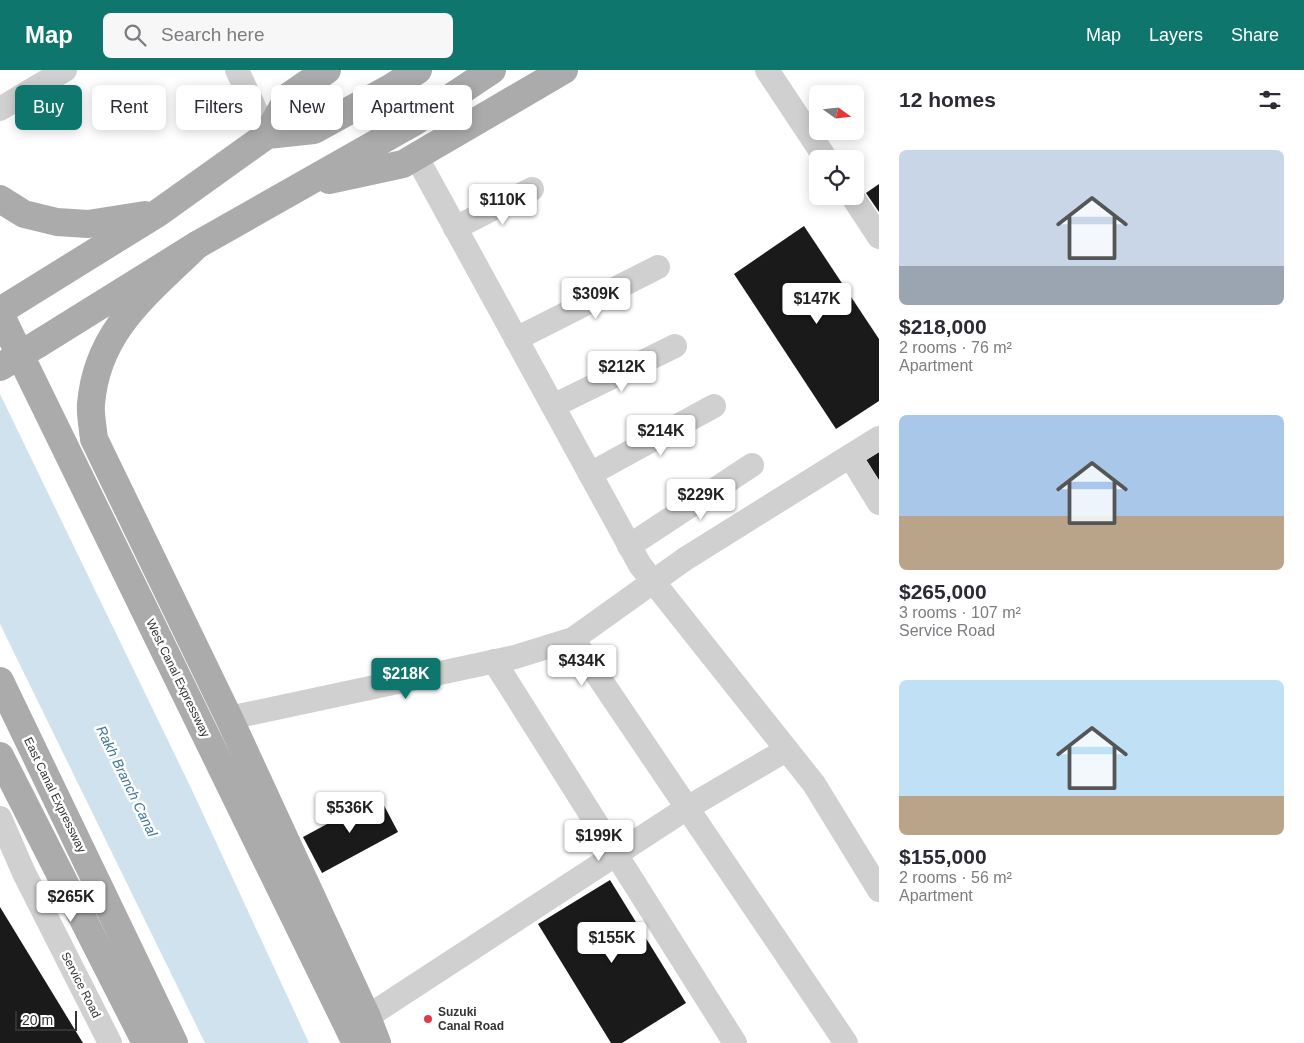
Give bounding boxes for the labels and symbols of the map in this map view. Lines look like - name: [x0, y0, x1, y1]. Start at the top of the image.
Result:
- north arrow: [809, 85, 864, 140]
- pin: $110K: [468, 184, 538, 226]
- pin: $309K: [561, 278, 631, 320]
- pin: $147K: [782, 282, 852, 325]
- pin: $212K: [587, 350, 657, 393]
- pin: $214K: [626, 414, 696, 457]
- pin: $229K: [666, 478, 736, 521]
- street label: West Canal Expressway: [143, 617, 213, 739]
- pin: $434K: [547, 644, 617, 687]
- pin: $218K: [371, 658, 441, 700]
- water label: Rakh Branch Canal: [93, 723, 161, 840]
- street label: East Canal Expressway: [21, 735, 89, 855]
- pin: $536K: [315, 792, 385, 834]
- pin: $199K: [564, 820, 634, 862]
- pin: $265K: [36, 880, 106, 923]
- pin: $155K: [577, 922, 647, 964]
- street label: Service Road: [58, 950, 104, 1020]
- place label: Suzuki Canal Road: [438, 1005, 504, 1033]
- scale bar: [15, 1008, 78, 1031]
- marker: Suzuki Canal Road: [422, 1013, 434, 1025]

